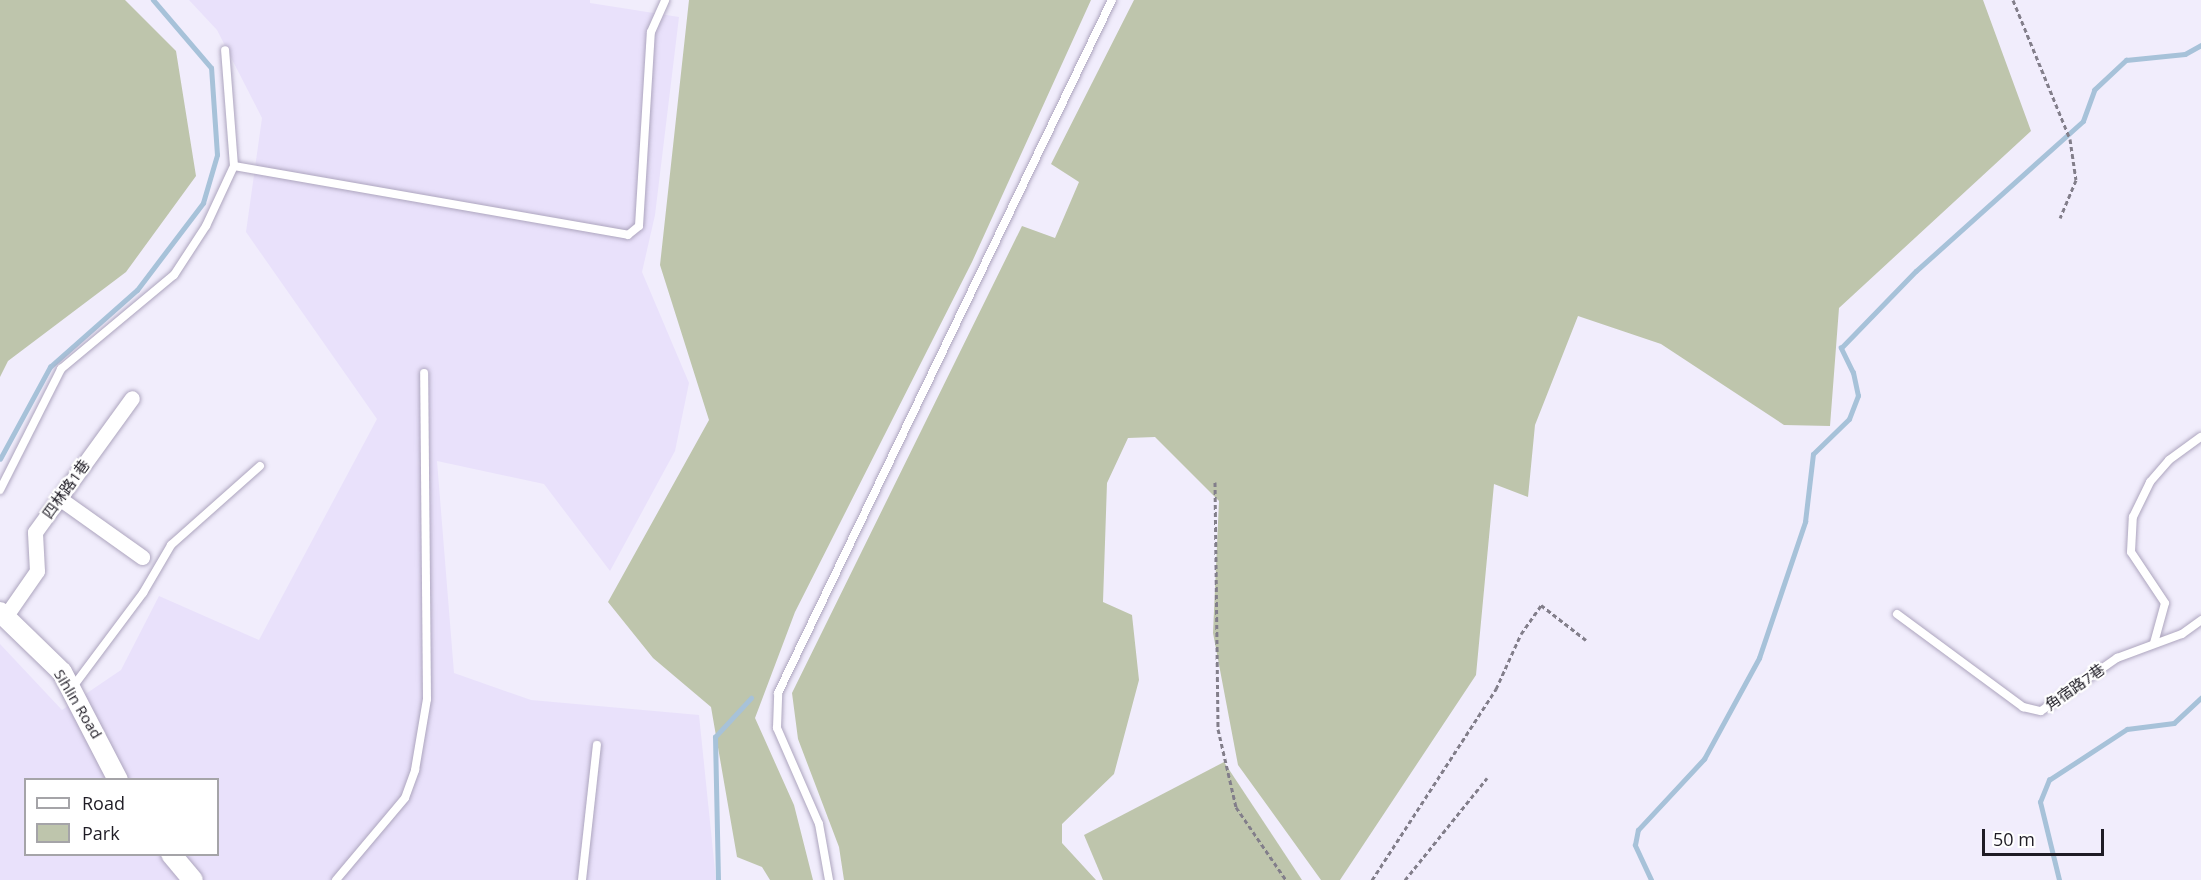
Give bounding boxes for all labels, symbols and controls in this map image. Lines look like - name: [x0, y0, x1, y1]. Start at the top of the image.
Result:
- street label: 四林路1巷: [39, 456, 93, 522]
- street label: 角宿路7巷: [2042, 660, 2108, 714]
- street label: Sihlin Road: [50, 666, 106, 742]
- legend: [24, 778, 219, 856]
- text: Road: [82, 791, 125, 815]
- scale bar: [1985, 817, 2106, 855]
- text: Park: [82, 821, 120, 845]
- text: 50 m: [1993, 827, 2035, 851]

